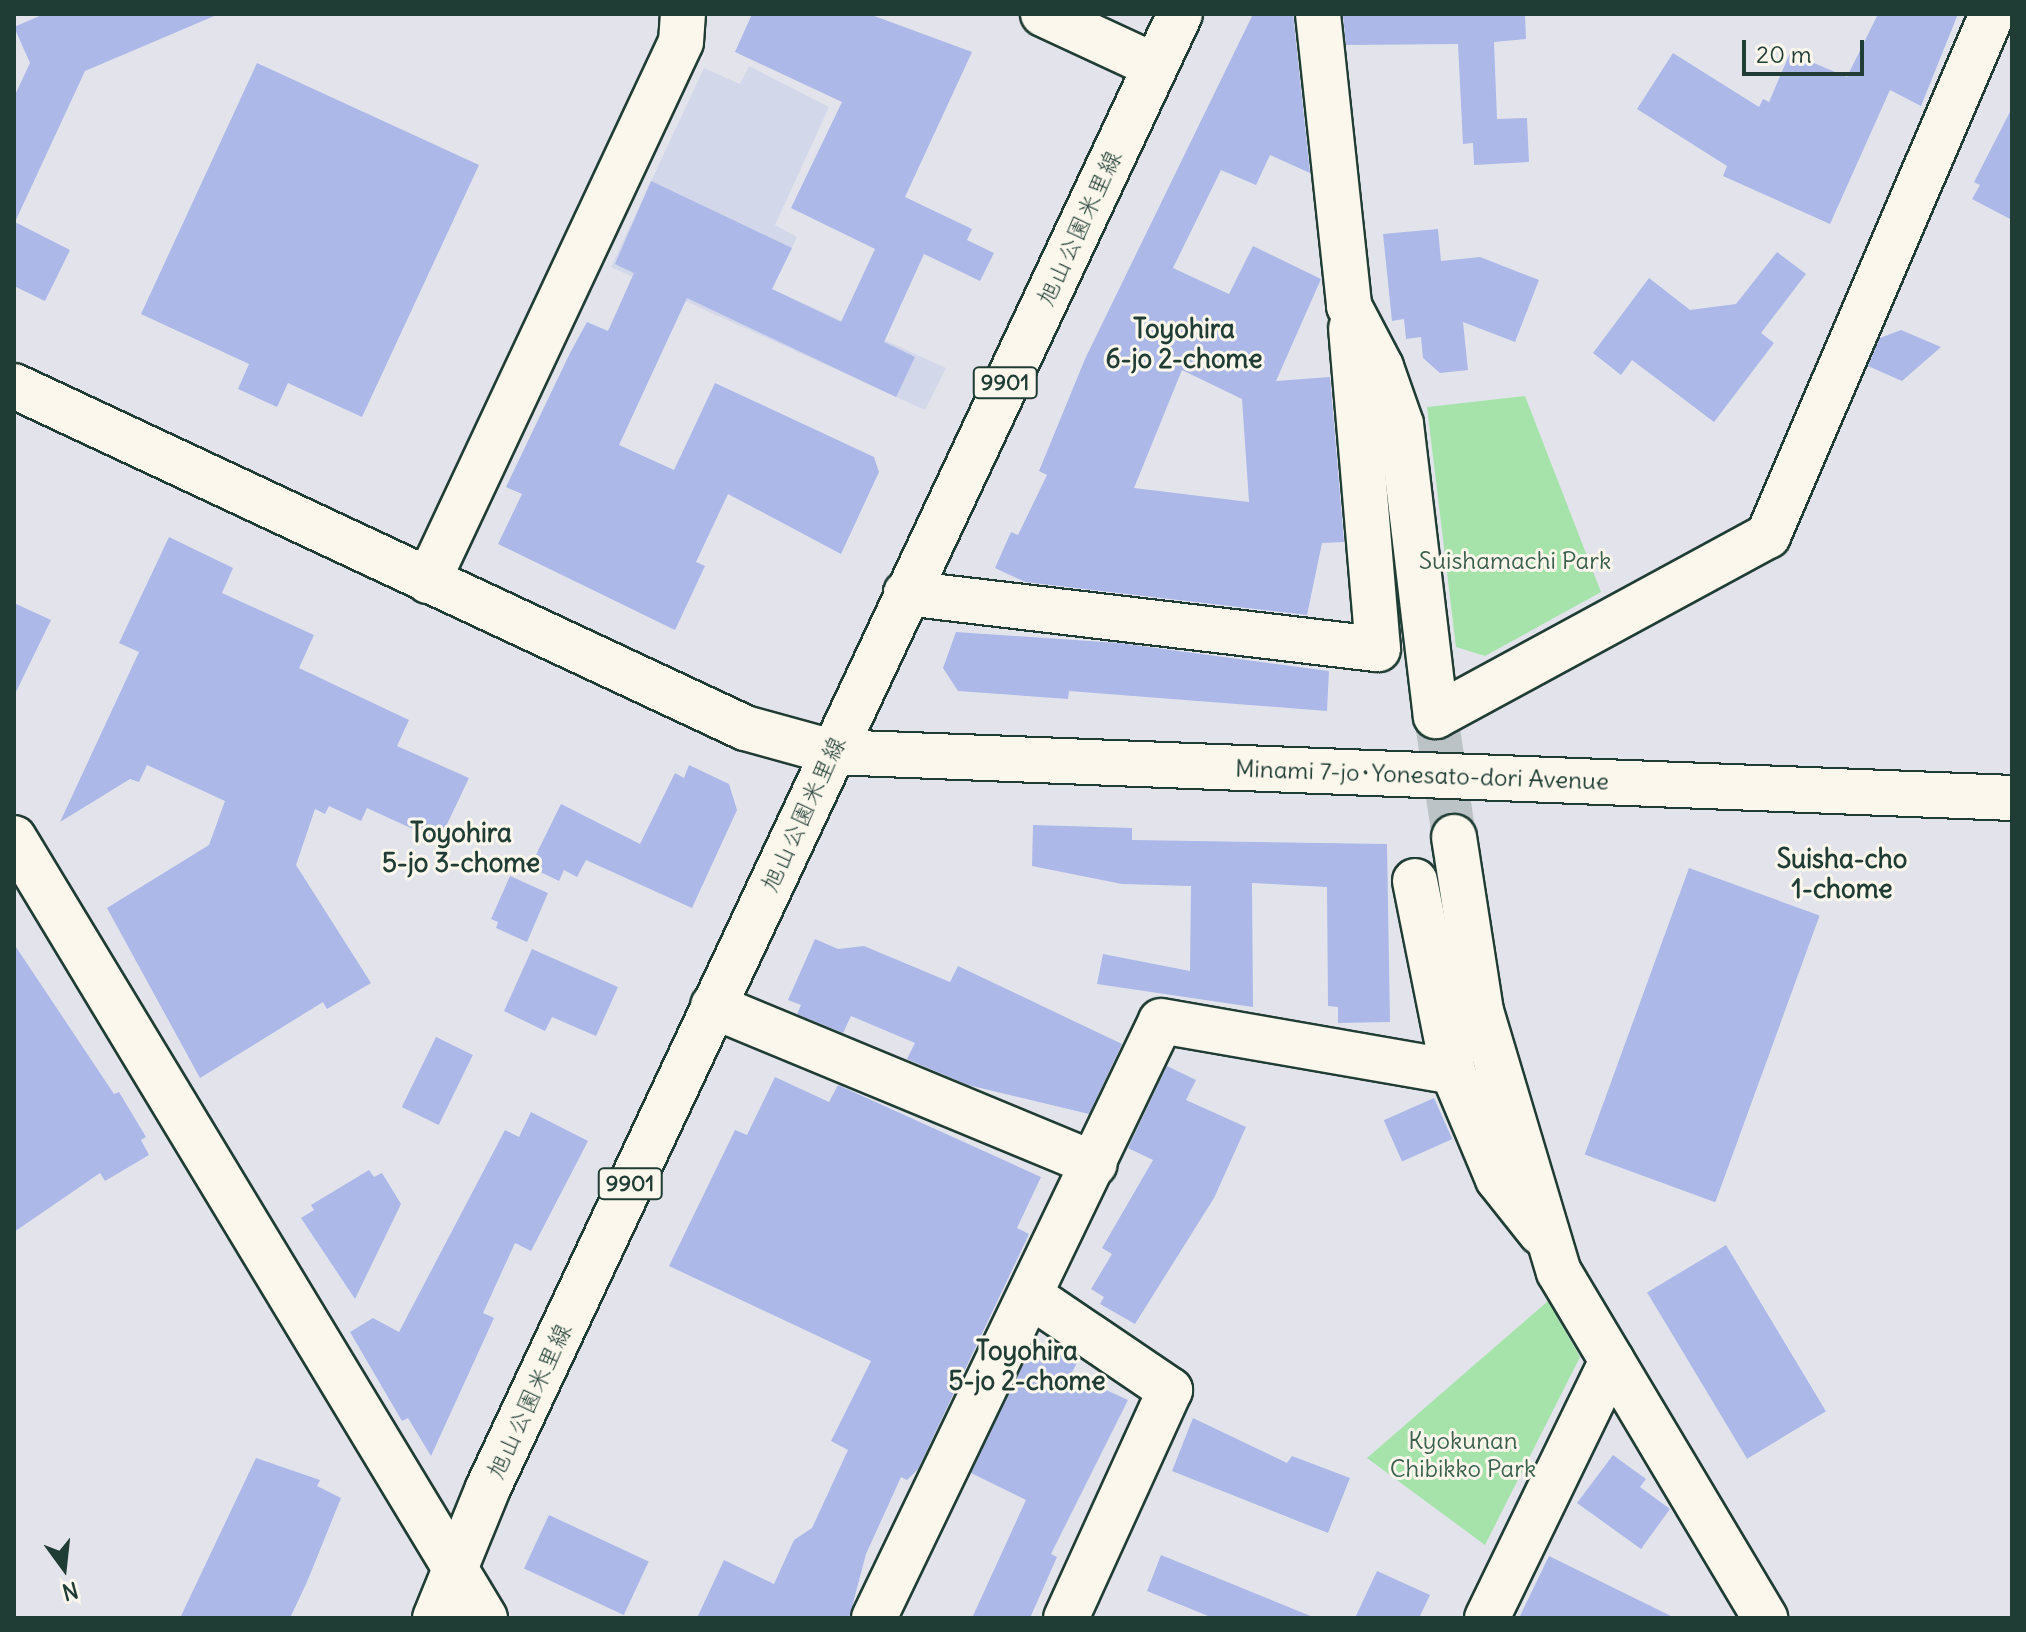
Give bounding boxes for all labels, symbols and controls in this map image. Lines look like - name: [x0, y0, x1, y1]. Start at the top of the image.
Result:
- scale bar: [1746, 24, 1868, 74]
- text: 20 m: [1756, 39, 1812, 69]
- street label: 旭山公園米里線: [1030, 146, 1128, 310]
- district label: Toyohira 6-jo 2-chome: [1106, 313, 1262, 374]
- road number: 9901: [971, 365, 1039, 401]
- park label: Suishamachi Park: [1419, 547, 1611, 575]
- street label: 旭山公園米里線: [754, 732, 852, 896]
- street label: Minami 7-jo･Yonesato-dori Avenue: [1235, 754, 1609, 796]
- district label: Toyohira 5-jo 3-chome: [382, 817, 540, 878]
- district label: Suisha-cho 1-chome: [1777, 843, 1907, 904]
- road number: 9901: [596, 1166, 664, 1202]
- street label: 旭山公園米里線: [480, 1319, 578, 1483]
- district label: Toyohira 5-jo 2-chome: [949, 1335, 1105, 1396]
- park label: Kyokunan Chibikko Park: [1390, 1427, 1536, 1483]
- north arrow: [24, 1528, 104, 1608]
- text: N: [59, 1576, 81, 1607]

